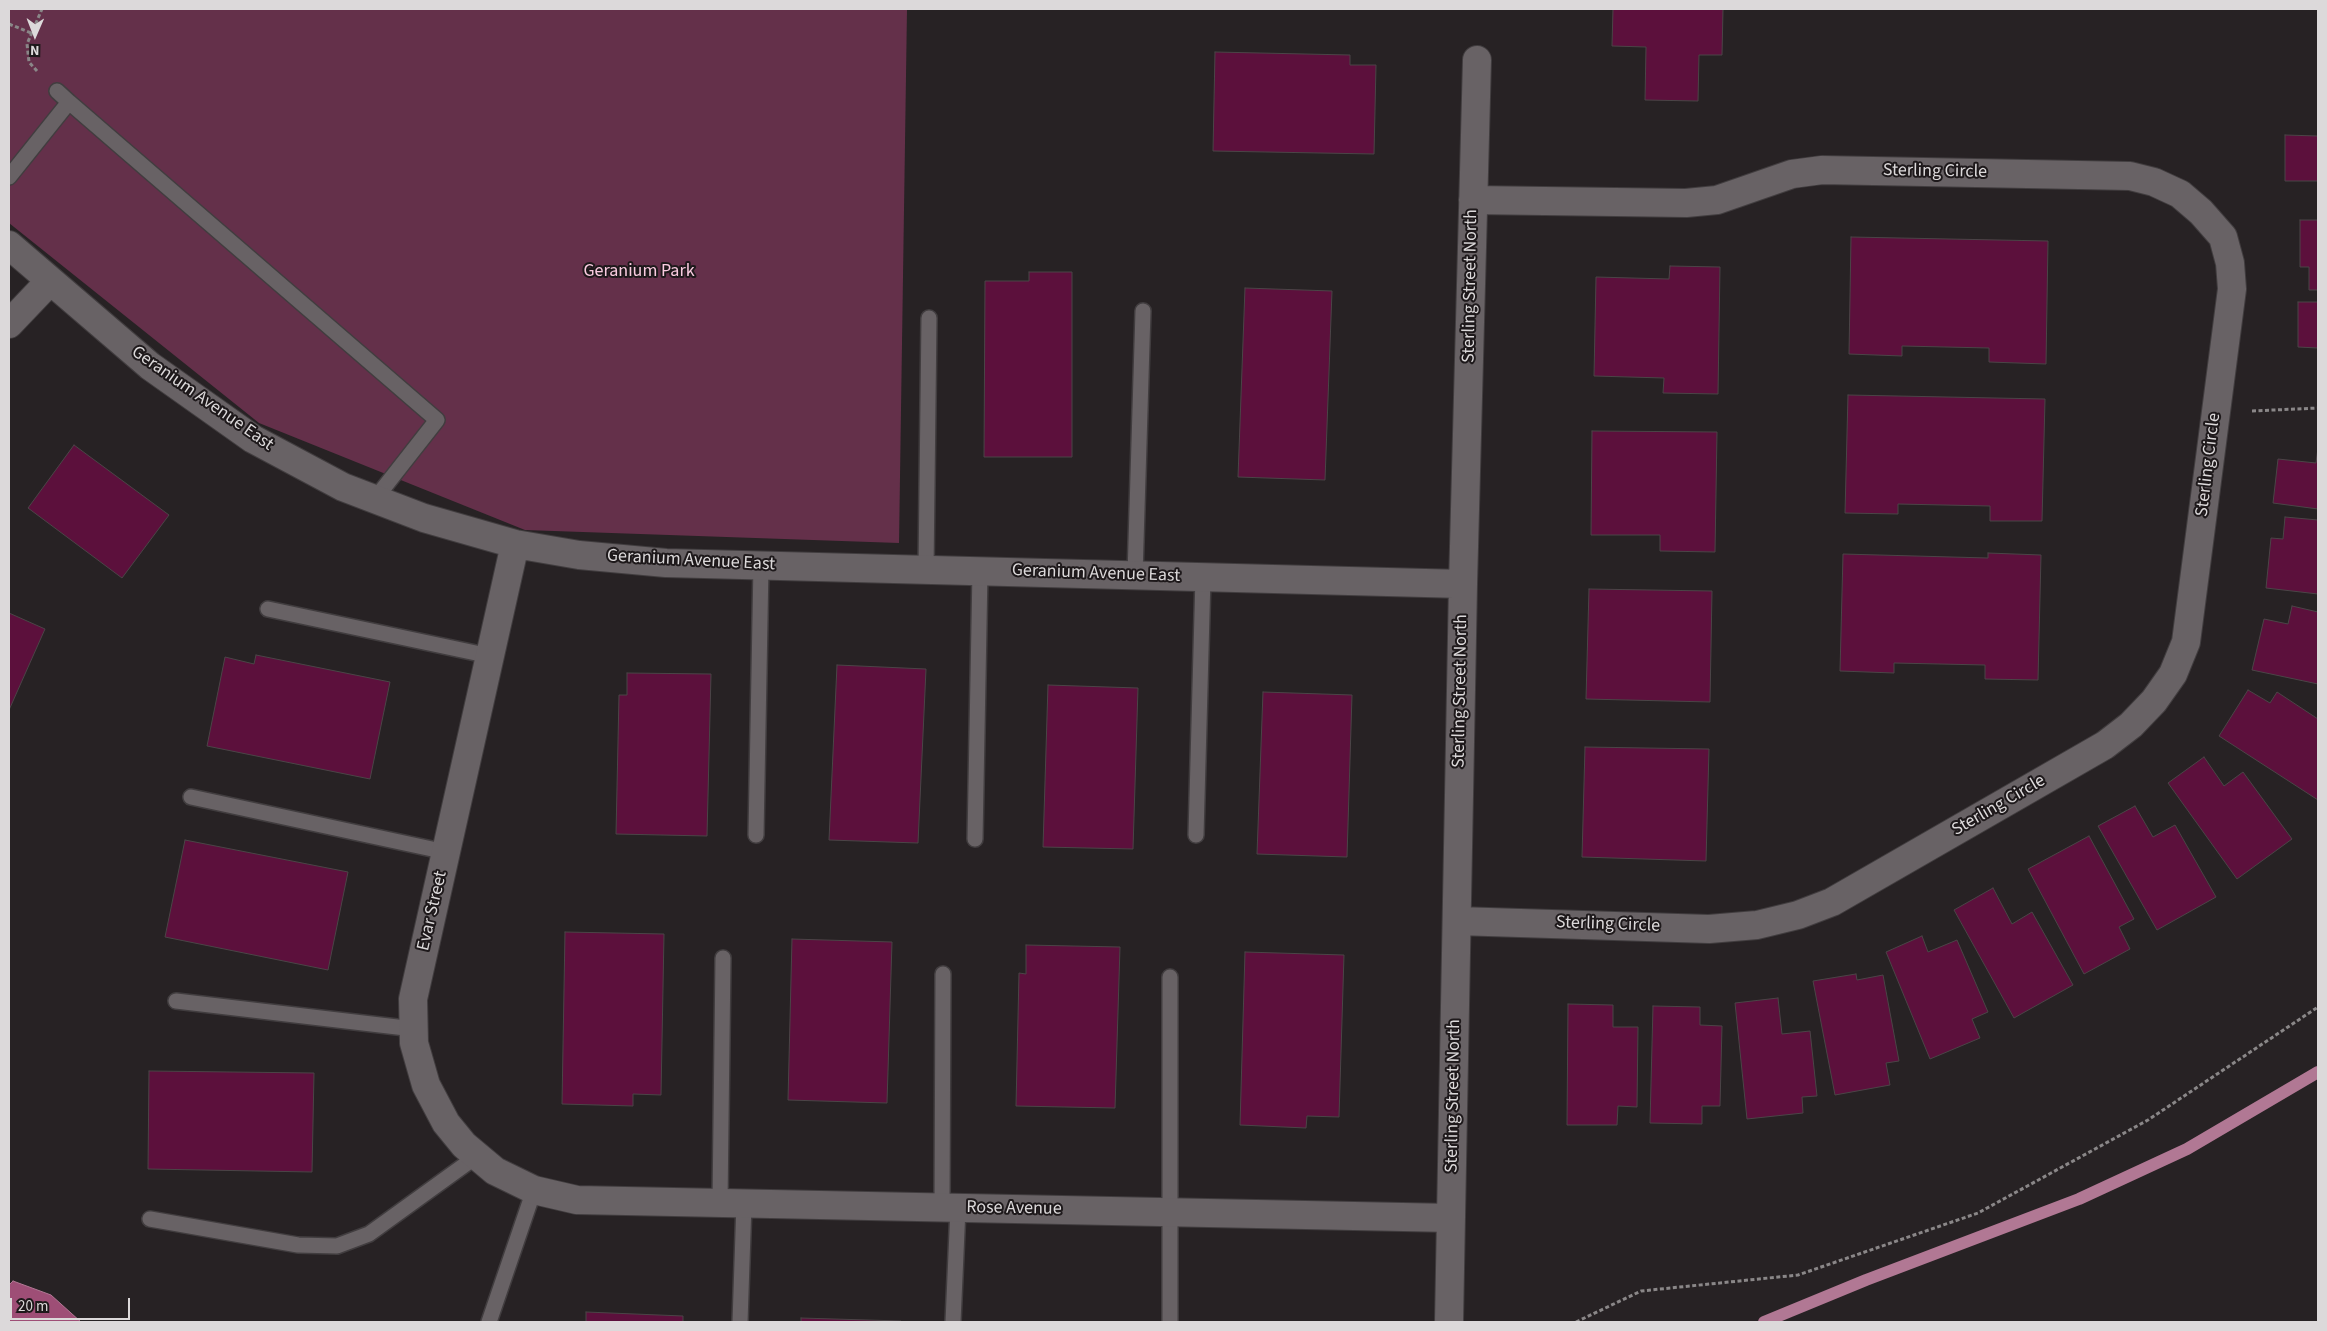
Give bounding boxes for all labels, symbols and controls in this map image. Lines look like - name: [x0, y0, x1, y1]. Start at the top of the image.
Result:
- north arrow: [10, 10, 60, 60]
- text: N: [30, 40, 40, 60]
- street label: Sterling Circle: [1883, 160, 1987, 184]
- street label: Sterling Street North: [1459, 209, 1483, 363]
- park label: Geranium Park: [583, 261, 695, 283]
- street label: Geranium Avenue East: [127, 342, 277, 456]
- street label: Sterling Circle: [2192, 412, 2226, 518]
- street label: Geranium Avenue East: [606, 546, 776, 576]
- street label: Geranium Avenue East: [1011, 560, 1181, 588]
- street label: Sterling Street North: [1449, 614, 1473, 768]
- street label: Sterling Circle: [1948, 771, 2050, 841]
- street label: Evar Street: [413, 869, 453, 953]
- street label: Sterling Circle: [1556, 912, 1660, 938]
- street label: Sterling Street North: [1442, 1019, 1466, 1173]
- street label: Rose Avenue: [966, 1197, 1062, 1221]
- scale bar: [12, 1288, 132, 1320]
- text: 20 m: [18, 1296, 48, 1317]

